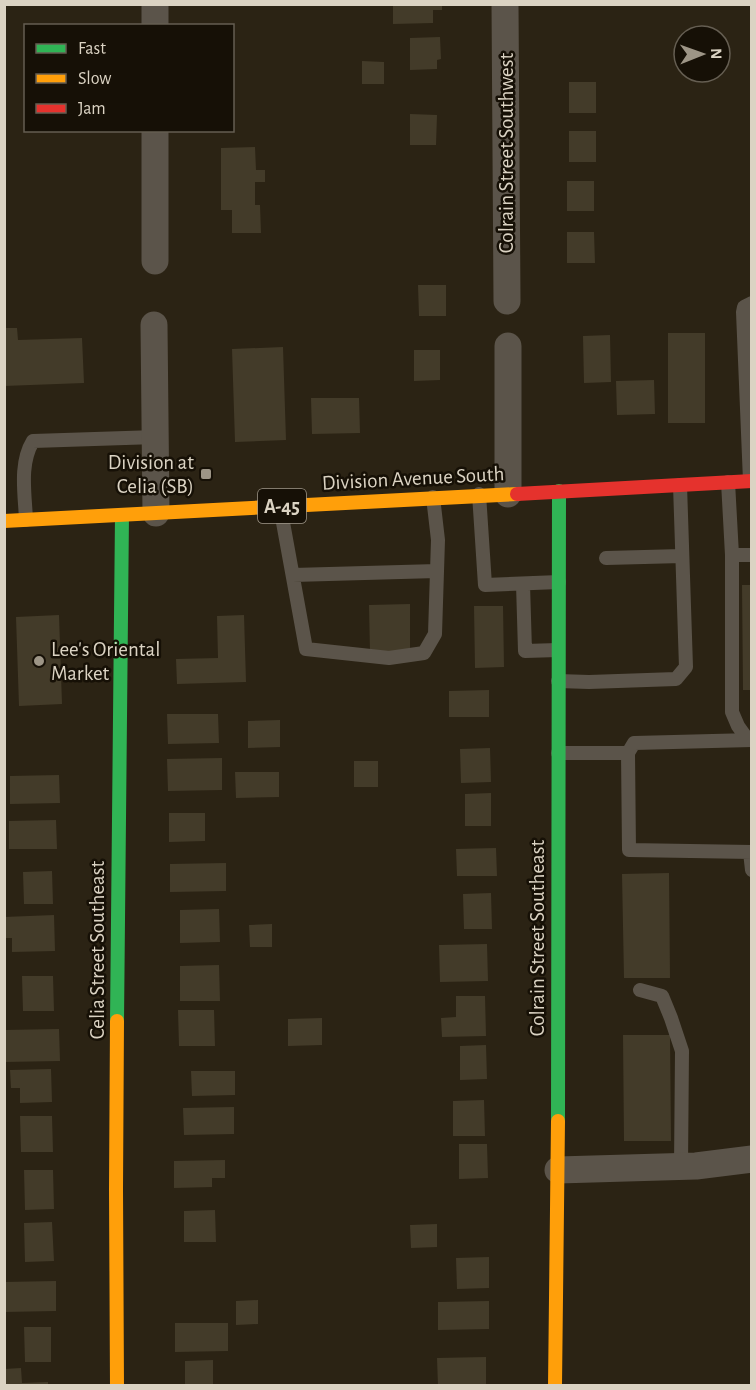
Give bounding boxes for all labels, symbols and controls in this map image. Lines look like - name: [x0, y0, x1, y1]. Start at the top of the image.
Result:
- legend: [24, 24, 234, 132]
- north arrow: [672, 24, 732, 84]
- text: Fast: [78, 40, 106, 58]
- text: N: [708, 48, 724, 59]
- street label: Colrain Street Southwest: [496, 53, 517, 253]
- text: Slow: [78, 70, 111, 88]
- text: Jam: [78, 100, 106, 118]
- place label: Division at Celia (SB): [108, 452, 194, 497]
- street label: Division Avenue South: [321, 463, 505, 494]
- marker: Division at Celia (SB): [199, 467, 213, 481]
- road number: A-45: [258, 489, 306, 523]
- place label: Lee's Oriental Market: [51, 639, 160, 684]
- marker: Lee's Oriental Market: [32, 654, 46, 668]
- street label: Colrain Street Southeast: [527, 839, 548, 1036]
- street label: Celia Street Southeast: [87, 860, 108, 1039]

